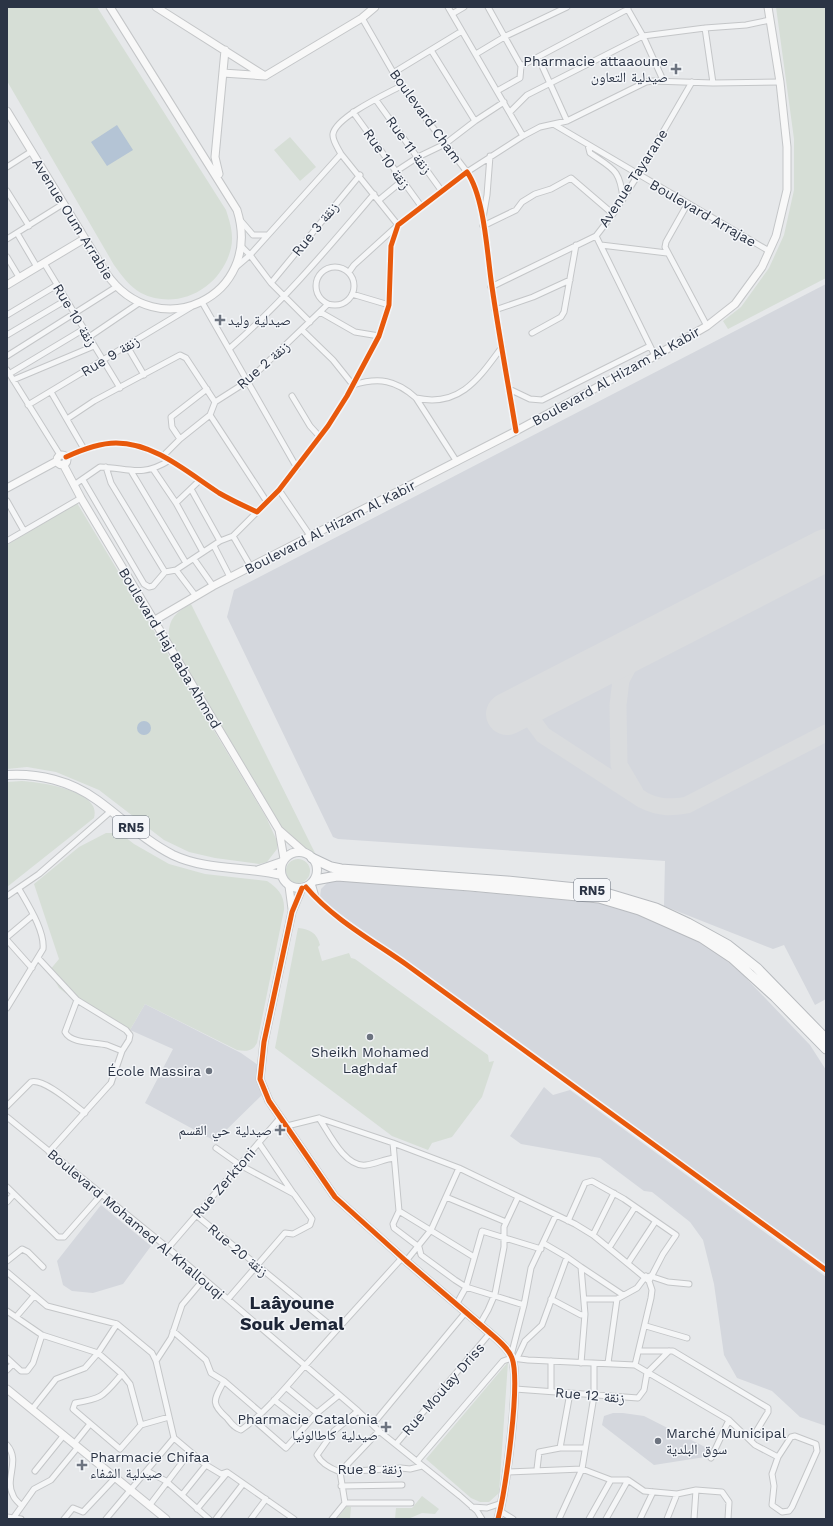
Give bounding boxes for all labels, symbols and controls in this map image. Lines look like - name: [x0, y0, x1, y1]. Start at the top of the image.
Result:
- place label: Pharmacie attaaoune صيدلية التعاون: [523, 53, 668, 86]
- marker: Pharmacie attaaoune صيدلية التعاون: [671, 64, 681, 74]
- street label: Boulevard Cham: [387, 66, 465, 166]
- street label: Rue 11 زنقة: [382, 113, 435, 177]
- street label: Rue 10 زنقة: [359, 126, 414, 193]
- street label: Avenue Tayarane: [595, 126, 671, 230]
- street label: Avenue Oum Arrabie: [29, 155, 117, 283]
- street label: Boulevard Arrajae: [647, 176, 759, 250]
- street label: Rue 3 زنقة: [288, 199, 342, 260]
- street label: Rue 10 زنقة: [49, 281, 100, 350]
- place label: صيدلية وليد: [228, 312, 291, 329]
- marker: صيدلية وليد: [215, 315, 225, 325]
- street label: Boulevard Al Hizam Al Kabir: [529, 323, 703, 429]
- street label: Rue 9 زنقة: [78, 332, 143, 380]
- street label: Rue 2 زنقة: [233, 338, 293, 393]
- street label: Boulevard Al Hizam Al Kabir: [242, 477, 418, 577]
- street label: Boulevard Haj Baba Ahmed: [116, 565, 224, 731]
- road number: RN5: [113, 816, 149, 838]
- road number: RN5: [574, 879, 610, 901]
- marker: Sheikh Mohamed Laghdaf: [365, 1032, 375, 1042]
- place label: Sheikh Mohamed Laghdaf: [311, 1044, 429, 1076]
- place label: École Massira: [107, 1063, 201, 1079]
- marker: École Massira: [204, 1066, 214, 1076]
- place label: صيدلية حي القسم: [179, 1122, 272, 1142]
- marker: صيدلية حي القسم: [275, 1125, 285, 1135]
- street label: Boulevard Mohamed Al Khallouqi: [45, 1145, 227, 1303]
- street label: Rue Zerktoni: [189, 1145, 259, 1221]
- street label: Rue 20 زنقة: [204, 1220, 271, 1280]
- district label: Laâyoune Souk Jemal: [240, 1292, 344, 1334]
- street label: Rue Moulay Driss: [399, 1340, 487, 1438]
- street label: Rue 12 زنقة: [554, 1384, 625, 1407]
- place label: Pharmacie Catalonia صيدلية كاطالونيا: [237, 1411, 378, 1444]
- marker: Pharmacie Catalonia صيدلية كاطالونيا: [381, 1422, 391, 1432]
- place label: Marché Municipal سوق البلدية: [666, 1425, 787, 1458]
- marker: Marché Municipal سوق البلدية: [653, 1436, 663, 1446]
- place label: Pharmacie Chifaa صيدلية الشفاء: [90, 1449, 210, 1481]
- marker: Pharmacie Chifaa صيدلية الشفاء: [77, 1460, 87, 1470]
- street label: Rue 8 زنقة: [337, 1461, 403, 1478]

